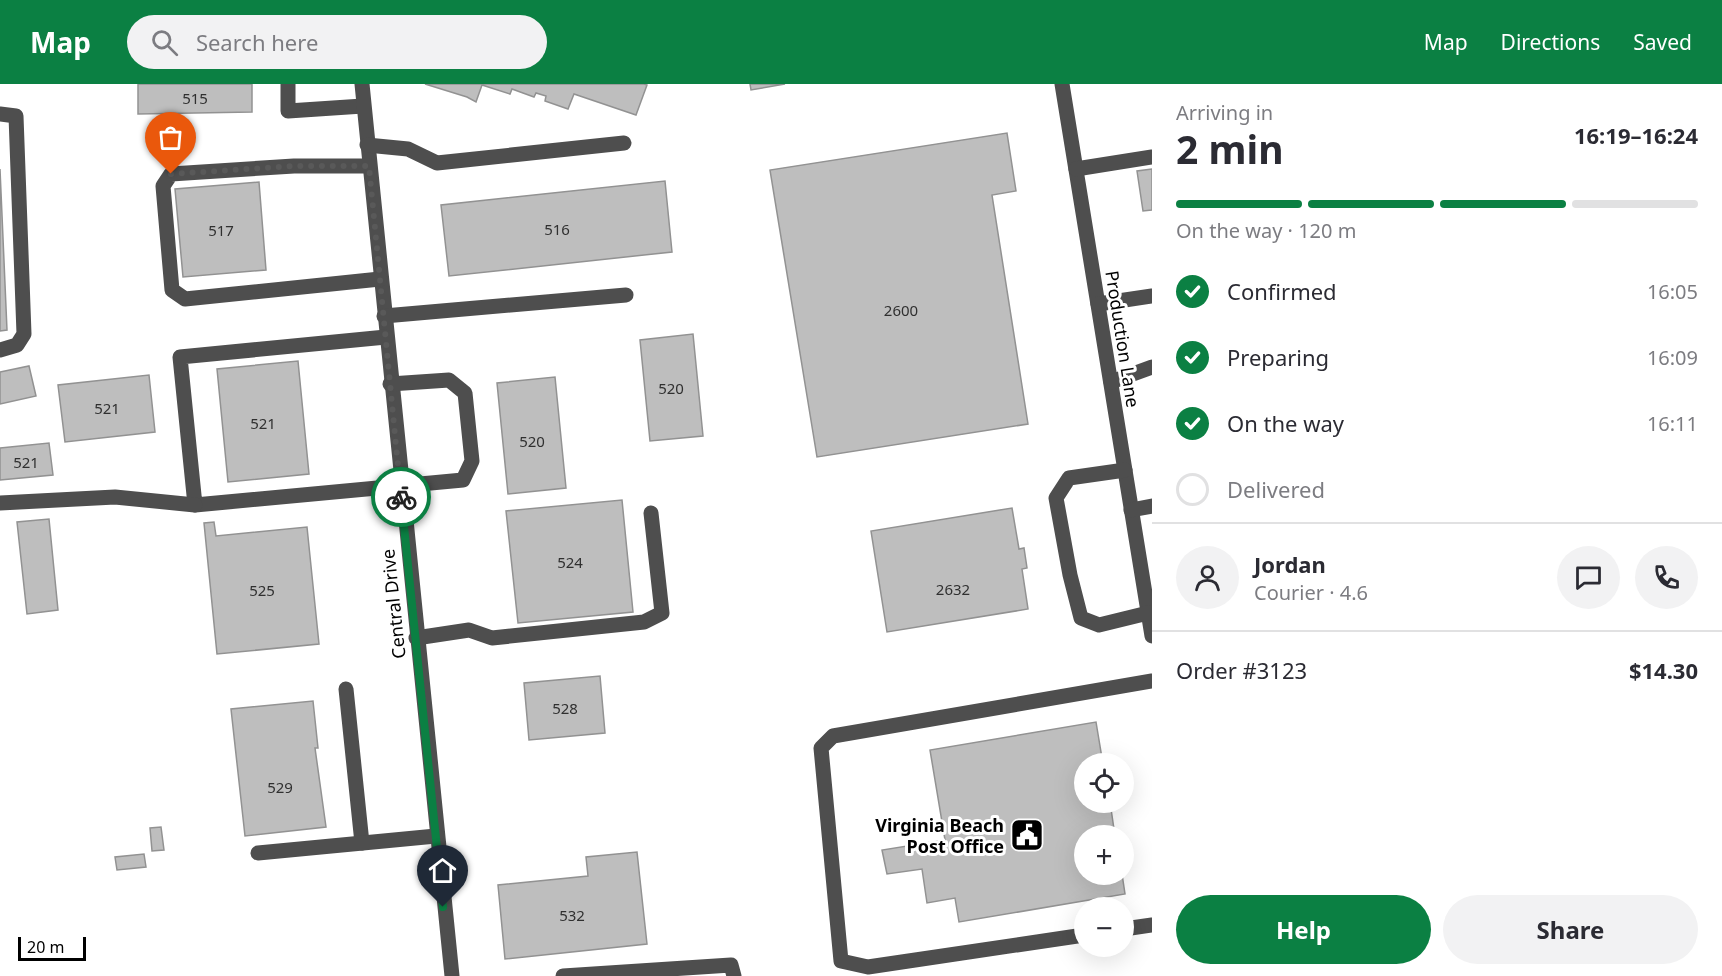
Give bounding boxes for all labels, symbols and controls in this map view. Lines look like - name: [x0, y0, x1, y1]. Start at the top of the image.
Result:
- search box: [127, 15, 547, 69]
- text: Map: [30, 23, 91, 61]
- icon: search: [148, 26, 181, 59]
- text: Search here: [196, 27, 318, 57]
- text: Map: [1424, 28, 1468, 56]
- text: Directions: [1501, 28, 1600, 56]
- text: Saved: [1633, 28, 1692, 56]
- house number: 515: [182, 88, 208, 108]
- text: Arriving in: [1176, 99, 1273, 126]
- pin: [145, 112, 196, 174]
- text: 16:19–16:24: [1574, 120, 1698, 150]
- icon: bag: [154, 121, 187, 154]
- text: 2 min: [1176, 122, 1283, 175]
- text: On the way · 120 m: [1176, 217, 1356, 244]
- house number: 516: [544, 219, 570, 239]
- house number: 517: [208, 220, 234, 240]
- street label: Production Lane: [1100, 269, 1146, 409]
- icon: check: [1176, 275, 1209, 308]
- text: Confirmed: [1227, 276, 1337, 306]
- text: 16:05: [1647, 278, 1698, 305]
- house number: 2600: [884, 300, 918, 320]
- icon: check: [1176, 341, 1209, 374]
- text: Preparing: [1227, 342, 1329, 372]
- text: 16:09: [1647, 344, 1698, 371]
- house number: 520: [658, 378, 684, 398]
- house number: 521: [94, 398, 120, 418]
- icon: check: [1176, 407, 1209, 440]
- text: On the way: [1227, 408, 1344, 438]
- text: 16:11: [1647, 410, 1698, 437]
- house number: 521: [250, 413, 276, 433]
- house number: 520: [519, 431, 545, 451]
- house number: 521: [13, 452, 39, 472]
- courier: [371, 467, 431, 527]
- text: Delivered: [1227, 474, 1325, 504]
- icon: bike: [385, 481, 418, 514]
- button: person: [1176, 546, 1239, 609]
- button: chat: [1557, 546, 1620, 609]
- button: phone: [1635, 546, 1698, 609]
- street label: Central Drive: [375, 548, 411, 660]
- text: Jordan: [1254, 549, 1326, 579]
- house number: 524: [557, 552, 583, 572]
- house number: 2632: [936, 579, 970, 599]
- text: Courier · 4.6: [1254, 579, 1368, 606]
- house number: 525: [249, 580, 275, 600]
- text: Order #3123: [1176, 655, 1307, 685]
- text: $14.30: [1629, 655, 1698, 685]
- house number: 528: [552, 698, 578, 718]
- map controls: [1074, 753, 1134, 957]
- button: locate: [1074, 753, 1134, 813]
- house number: 529: [267, 777, 293, 797]
- place label: Virginia Beach Post Office: [875, 813, 1004, 858]
- public building icon: Virginia Beach Post Office: [1009, 817, 1045, 853]
- button: +: [1074, 825, 1134, 885]
- pin: [417, 845, 468, 907]
- icon: home: [426, 854, 459, 887]
- button: Help: [1176, 895, 1431, 964]
- button: Share: [1443, 895, 1698, 964]
- button: −: [1074, 897, 1134, 957]
- house number: 532: [559, 905, 585, 925]
- scale bar: [18, 934, 86, 962]
- text: 20 m: [27, 936, 64, 958]

